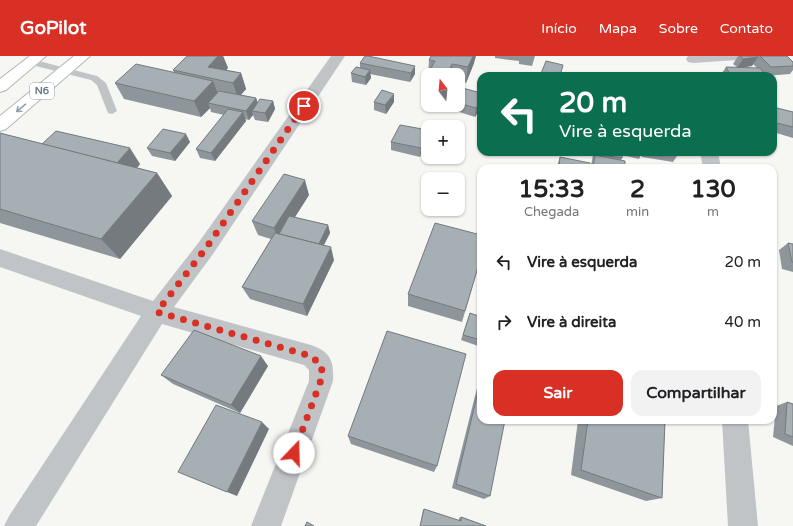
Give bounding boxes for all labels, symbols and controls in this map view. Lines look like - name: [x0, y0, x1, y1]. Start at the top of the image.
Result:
- text: GoPilot: [20, 17, 86, 39]
- text: Início: [541, 20, 577, 37]
- text: Mapa: [599, 20, 637, 37]
- text: Sobre: [659, 20, 698, 37]
- text: Contato: [720, 20, 773, 37]
- north arrow: [421, 68, 465, 112]
- map controls: [421, 68, 465, 216]
- road number: N6: [30, 83, 54, 99]
- text: 20 m: [559, 86, 627, 120]
- icon: left: [493, 88, 545, 140]
- pin: [287, 89, 321, 123]
- icon: arrive: [293, 95, 315, 117]
- one-way arrow: [16, 103, 26, 112]
- button: +: [421, 120, 465, 164]
- text: Vire à esquerda: [559, 120, 692, 142]
- button: −: [421, 172, 465, 216]
- text: 15:33: [518, 175, 585, 204]
- text: 2: [630, 175, 645, 204]
- text: 130: [690, 175, 736, 204]
- text: Chegada: [524, 204, 579, 220]
- text: min: [626, 204, 649, 220]
- text: m: [707, 204, 719, 220]
- icon: left: [493, 251, 515, 273]
- text: Vire à esquerda: [527, 253, 637, 271]
- text: 20 m: [724, 253, 761, 271]
- icon: right: [493, 311, 515, 333]
- text: Vire à direita: [527, 313, 616, 331]
- text: 40 m: [724, 313, 761, 331]
- button: Sair: [493, 370, 623, 416]
- button: Compartilhar: [631, 370, 761, 416]
- position arrow: [273, 432, 315, 474]

